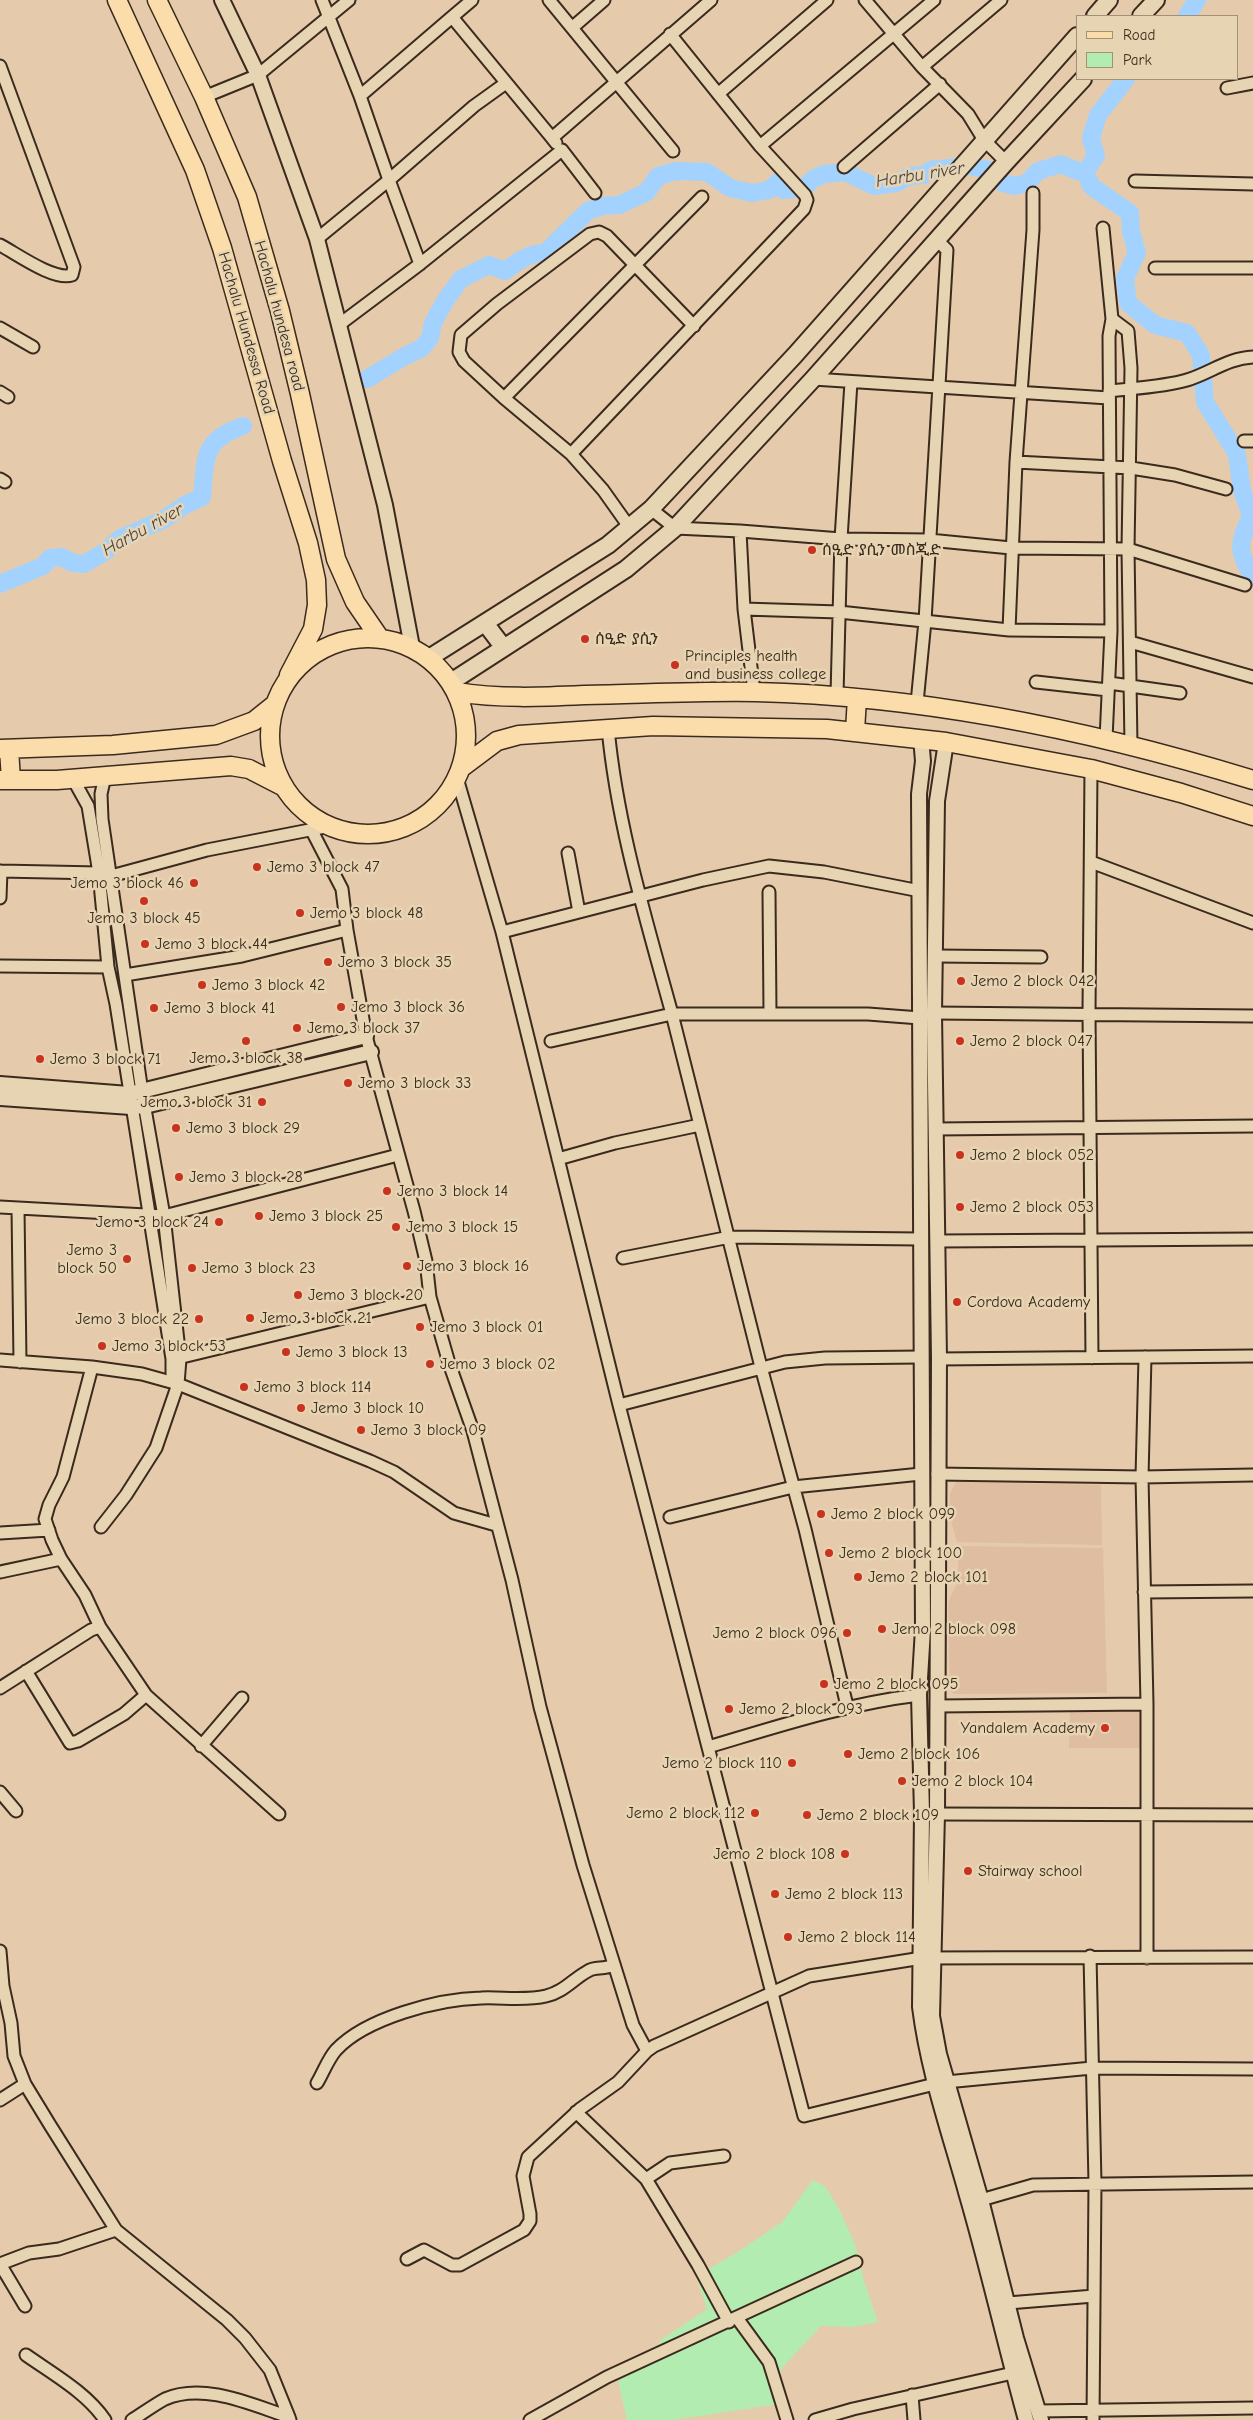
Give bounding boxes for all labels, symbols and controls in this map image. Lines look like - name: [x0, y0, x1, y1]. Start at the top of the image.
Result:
- legend: [1076, 15, 1238, 80]
- text: Road: [1123, 26, 1155, 44]
- text: Park: [1123, 51, 1152, 69]
- water label: Harbu river: [874, 157, 966, 193]
- street label: Hachalu hundesa road: [250, 239, 308, 393]
- street label: Hachalu Hundessa Road: [214, 250, 278, 416]
- water label: Harbu river: [99, 499, 187, 561]
- place label: ሰዒድ ያሲን መስጂድ: [822, 540, 941, 560]
- marker: ሰዒድ ያሲን መስጂድ: [806, 544, 818, 556]
- place label: ሰዒድ ያሲን: [595, 629, 658, 649]
- marker: ሰዒድ ያሲን: [579, 633, 591, 645]
- place label: Principles health and business college: [685, 646, 826, 684]
- marker: Principles health and business college: [669, 659, 681, 671]
- place label: Jemo 3 block 47: [267, 857, 379, 877]
- marker: Jemo 3 block 47: [251, 861, 263, 873]
- place label: Jemo 3 block 46: [70, 873, 184, 893]
- marker: Jemo 3 block 46: [188, 877, 200, 889]
- marker: Jemo 3 block 45: [138, 895, 150, 907]
- place label: Jemo 3 block 48: [310, 903, 423, 923]
- marker: Jemo 3 block 48: [294, 907, 306, 919]
- place label: Jemo 3 block 45: [87, 908, 201, 928]
- place label: Jemo 3 block 44: [155, 934, 268, 954]
- marker: Jemo 3 block 44: [139, 938, 151, 950]
- place label: Jemo 3 block 35: [338, 952, 452, 972]
- marker: Jemo 3 block 35: [322, 956, 334, 968]
- place label: Jemo 2 block 042: [971, 971, 1094, 991]
- place label: Jemo 3 block 42: [212, 975, 325, 995]
- marker: Jemo 2 block 042: [955, 975, 967, 987]
- marker: Jemo 3 block 42: [196, 979, 208, 991]
- place label: Jemo 3 block 36: [351, 997, 465, 1017]
- place label: Jemo 3 block 41: [164, 998, 275, 1018]
- marker: Jemo 3 block 36: [335, 1001, 347, 1013]
- marker: Jemo 3 block 41: [148, 1002, 160, 1014]
- place label: Jemo 3 block 37: [307, 1018, 420, 1038]
- marker: Jemo 3 block 37: [291, 1022, 303, 1034]
- place label: Jemo 2 block 047: [970, 1031, 1092, 1051]
- marker: Jemo 3 block 38: [240, 1035, 252, 1047]
- marker: Jemo 2 block 047: [954, 1035, 966, 1047]
- place label: Jemo 3 block 38: [189, 1048, 303, 1068]
- place label: Jemo 3 block 71: [50, 1049, 161, 1069]
- marker: Jemo 3 block 71: [34, 1053, 46, 1065]
- place label: Jemo 3 block 33: [358, 1073, 471, 1093]
- marker: Jemo 3 block 33: [342, 1077, 354, 1089]
- place label: Jemo 3 block 31: [140, 1092, 252, 1112]
- marker: Jemo 3 block 31: [256, 1096, 268, 1108]
- place label: Jemo 3 block 29: [186, 1118, 300, 1138]
- marker: Jemo 3 block 29: [170, 1122, 182, 1134]
- place label: Jemo 2 block 052: [970, 1145, 1094, 1165]
- marker: Jemo 2 block 052: [954, 1149, 966, 1161]
- place label: Jemo 3 block 28: [189, 1167, 303, 1187]
- marker: Jemo 3 block 28: [173, 1171, 185, 1183]
- place label: Jemo 3 block 14: [397, 1181, 508, 1201]
- marker: Jemo 3 block 14: [381, 1185, 393, 1197]
- place label: Jemo 2 block 053: [970, 1197, 1094, 1217]
- marker: Jemo 2 block 053: [954, 1201, 966, 1213]
- place label: Jemo 3 block 25: [269, 1206, 383, 1226]
- marker: Jemo 3 block 25: [253, 1210, 265, 1222]
- place label: Jemo 3 block 24: [96, 1212, 209, 1232]
- marker: Jemo 3 block 24: [213, 1216, 225, 1228]
- place label: Jemo 3 block 15: [406, 1217, 518, 1237]
- marker: Jemo 3 block 15: [390, 1221, 402, 1233]
- place label: Jemo 3 block 50: [57, 1240, 117, 1278]
- marker: Jemo 3 block 50: [121, 1253, 133, 1265]
- place label: Jemo 3 block 16: [417, 1256, 529, 1276]
- place label: Jemo 3 block 23: [202, 1258, 316, 1278]
- marker: Jemo 3 block 16: [401, 1260, 413, 1272]
- marker: Jemo 3 block 23: [186, 1262, 198, 1274]
- place label: Jemo 3 block 20: [308, 1285, 423, 1305]
- marker: Jemo 3 block 20: [292, 1289, 304, 1301]
- place label: Cordova Academy: [967, 1292, 1090, 1312]
- marker: Cordova Academy: [951, 1296, 963, 1308]
- place label: Jemo 3 block 21: [260, 1308, 372, 1328]
- place label: Jemo 3 block 22: [75, 1309, 189, 1329]
- marker: Jemo 3 block 21: [244, 1312, 256, 1324]
- marker: Jemo 3 block 22: [193, 1313, 205, 1325]
- place label: Jemo 3 block 01: [430, 1317, 543, 1337]
- marker: Jemo 3 block 01: [414, 1321, 426, 1333]
- place label: Jemo 3 block 53: [112, 1336, 226, 1356]
- marker: Jemo 3 block 53: [96, 1340, 108, 1352]
- place label: Jemo 3 block 13: [296, 1342, 408, 1362]
- marker: Jemo 3 block 13: [280, 1346, 292, 1358]
- place label: Jemo 3 block 02: [440, 1354, 555, 1374]
- marker: Jemo 3 block 02: [424, 1358, 436, 1370]
- place label: Jemo 3 block 114: [254, 1377, 372, 1397]
- marker: Jemo 3 block 114: [238, 1381, 250, 1393]
- place label: Jemo 3 block 10: [311, 1398, 424, 1418]
- marker: Jemo 3 block 10: [295, 1402, 307, 1414]
- place label: Jemo 3 block 09: [371, 1420, 486, 1440]
- marker: Jemo 3 block 09: [355, 1424, 367, 1436]
- place label: Jemo 2 block 099: [831, 1504, 955, 1524]
- marker: Jemo 2 block 099: [815, 1508, 827, 1520]
- place label: Jemo 2 block 100: [839, 1543, 962, 1563]
- marker: Jemo 2 block 100: [823, 1547, 835, 1559]
- place label: Jemo 2 block 101: [868, 1567, 988, 1587]
- marker: Jemo 2 block 101: [852, 1571, 864, 1583]
- place label: Jemo 2 block 098: [892, 1619, 1016, 1639]
- place label: Jemo 2 block 096: [713, 1623, 837, 1643]
- marker: Jemo 2 block 098: [876, 1623, 888, 1635]
- marker: Jemo 2 block 096: [841, 1627, 853, 1639]
- place label: Jemo 2 block 095: [834, 1674, 958, 1694]
- marker: Jemo 2 block 095: [818, 1678, 830, 1690]
- place label: Jemo 2 block 093: [739, 1699, 863, 1719]
- marker: Jemo 2 block 093: [723, 1703, 735, 1715]
- place label: Yandalem Academy: [960, 1718, 1095, 1738]
- marker: Yandalem Academy: [1099, 1722, 1111, 1734]
- place label: Jemo 2 block 106: [858, 1744, 980, 1764]
- marker: Jemo 2 block 106: [842, 1748, 854, 1760]
- place label: Jemo 2 block 110: [662, 1753, 782, 1773]
- marker: Jemo 2 block 110: [786, 1757, 798, 1769]
- place label: Jemo 2 block 104: [912, 1771, 1033, 1791]
- marker: Jemo 2 block 104: [896, 1775, 908, 1787]
- place label: Jemo 2 block 112: [627, 1803, 745, 1823]
- place label: Jemo 2 block 109: [817, 1805, 939, 1825]
- marker: Jemo 2 block 112: [749, 1807, 761, 1819]
- marker: Jemo 2 block 109: [801, 1809, 813, 1821]
- place label: Jemo 2 block 108: [713, 1844, 835, 1864]
- marker: Jemo 2 block 108: [839, 1848, 851, 1860]
- place label: Stairway school: [978, 1861, 1083, 1881]
- marker: Stairway school: [962, 1865, 974, 1877]
- place label: Jemo 2 block 113: [785, 1884, 903, 1904]
- marker: Jemo 2 block 113: [769, 1888, 781, 1900]
- place label: Jemo 2 block 114: [798, 1927, 916, 1947]
- marker: Jemo 2 block 114: [782, 1931, 794, 1943]

